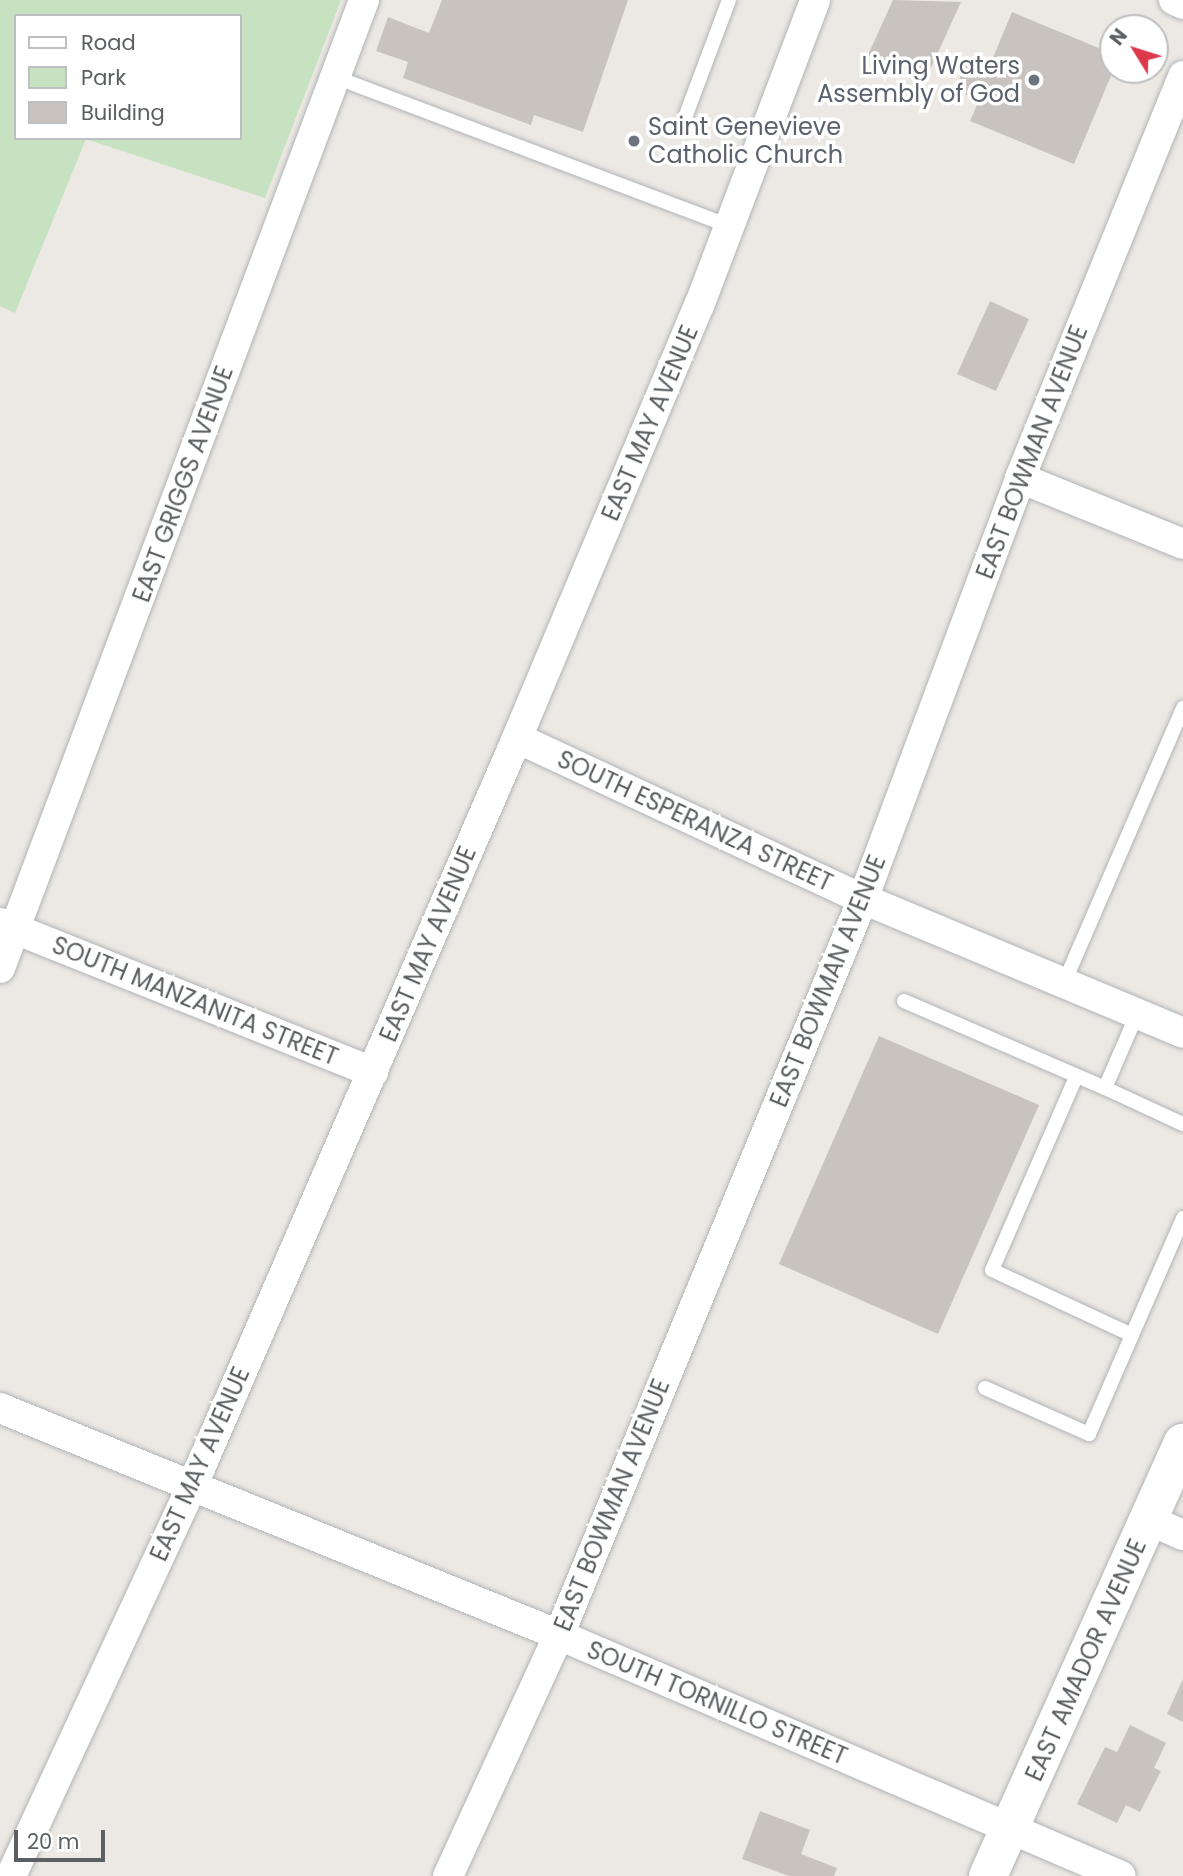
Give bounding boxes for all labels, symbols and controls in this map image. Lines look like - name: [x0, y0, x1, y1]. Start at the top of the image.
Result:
- legend: [14, 14, 242, 140]
- north arrow: [1099, 14, 1169, 84]
- text: N: [1104, 23, 1134, 51]
- text: Road: [81, 28, 136, 57]
- place label: Living Waters Assembly of God: [817, 52, 1020, 108]
- text: Park: [81, 63, 126, 92]
- marker: Living Waters Assembly of God: [1026, 72, 1042, 88]
- text: Building: [81, 98, 165, 127]
- place label: Saint Genevieve Catholic Church: [648, 113, 843, 169]
- marker: Saint Genevieve Catholic Church: [626, 133, 642, 149]
- street label: EAST MAY AVENUE: [596, 321, 704, 525]
- street label: EAST BOWMAN AVENUE: [970, 321, 1094, 583]
- street label: EAST GRIGGS AVENUE: [127, 362, 239, 606]
- street label: SOUTH ESPERANZA STREET: [553, 745, 837, 897]
- street label: EAST MAY AVENUE: [374, 842, 482, 1046]
- street label: EAST BOWMAN AVENUE: [764, 851, 892, 1111]
- street label: SOUTH MANZANITA STREET: [48, 930, 342, 1072]
- street label: EAST MAY AVENUE: [144, 1363, 256, 1565]
- street label: EAST BOWMAN AVENUE: [548, 1375, 676, 1635]
- street label: EAST AMADOR AVENUE: [1020, 1535, 1152, 1785]
- street label: SOUTH TORNILLO STREET: [583, 1635, 851, 1771]
- scale bar: [18, 1816, 108, 1860]
- text: 20 m: [27, 1827, 80, 1856]

